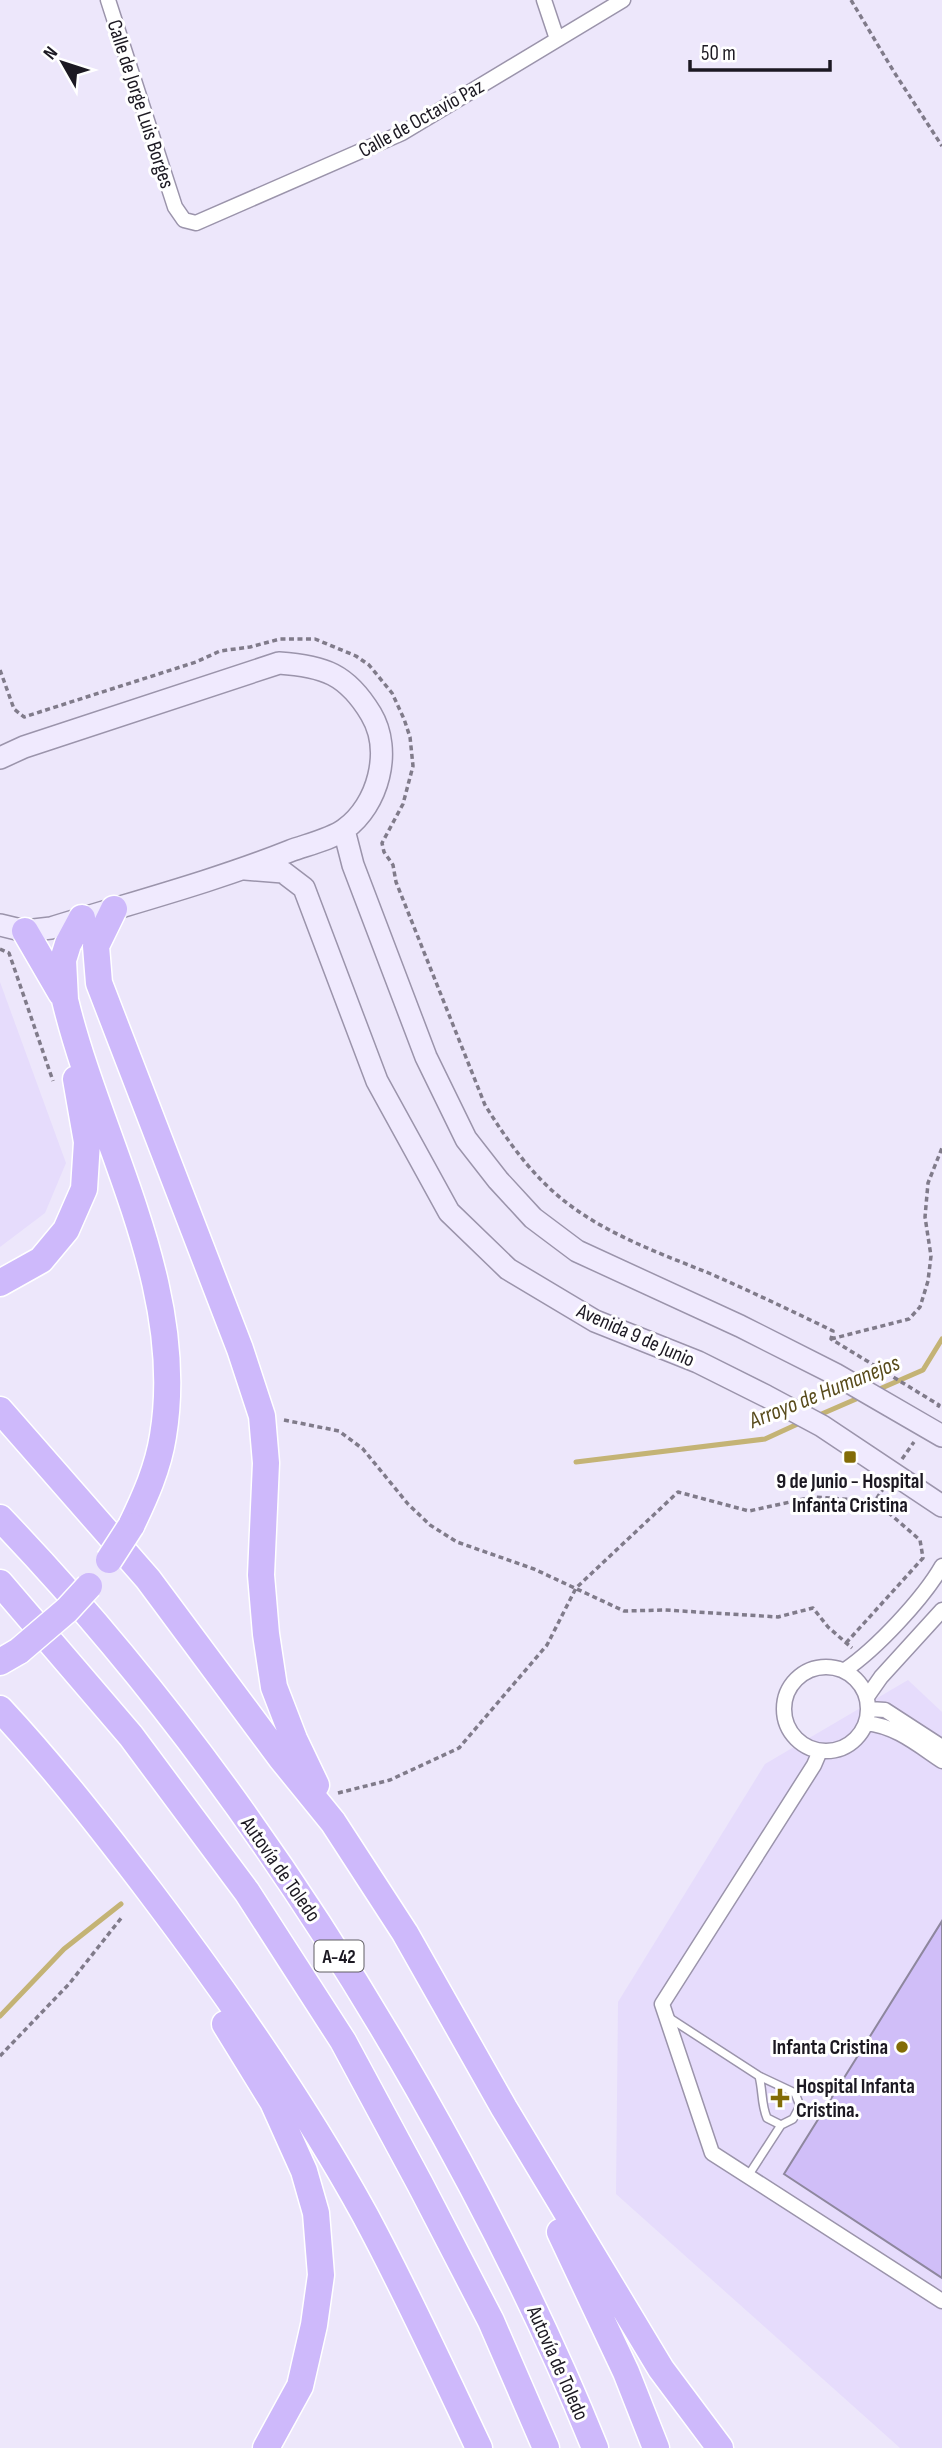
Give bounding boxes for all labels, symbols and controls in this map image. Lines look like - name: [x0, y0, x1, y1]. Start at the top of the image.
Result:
- street label: Calle de Jorge Luis Borges: [101, 17, 180, 192]
- north arrow: [28, 28, 98, 98]
- scale bar: [690, 28, 830, 72]
- text: 50 m: [701, 41, 736, 66]
- text: N: [39, 42, 63, 64]
- street label: Calle de Octavio Paz: [354, 74, 489, 163]
- street label: Avenida 9 de Junio: [572, 1298, 698, 1373]
- water label: Arroyo de Humanejos: [744, 1349, 904, 1435]
- marker: 9 de Junio - Hospital Infanta Cristina: [842, 1449, 858, 1465]
- place label: 9 de Junio - Hospital Infanta Cristina: [776, 1469, 924, 1518]
- street label: Autovía de Toledo: [235, 1811, 326, 1927]
- road number: A-42: [314, 1940, 364, 1972]
- place label: Infanta Cristina: [772, 2035, 888, 2060]
- marker: Infanta Cristina: [894, 2039, 910, 2055]
- place label: Hospital Infanta Cristina.: [796, 2074, 915, 2123]
- marker: Hospital Infanta Cristina.: [770, 2088, 790, 2108]
- street label: Autovía de Toledo: [521, 2301, 594, 2424]

